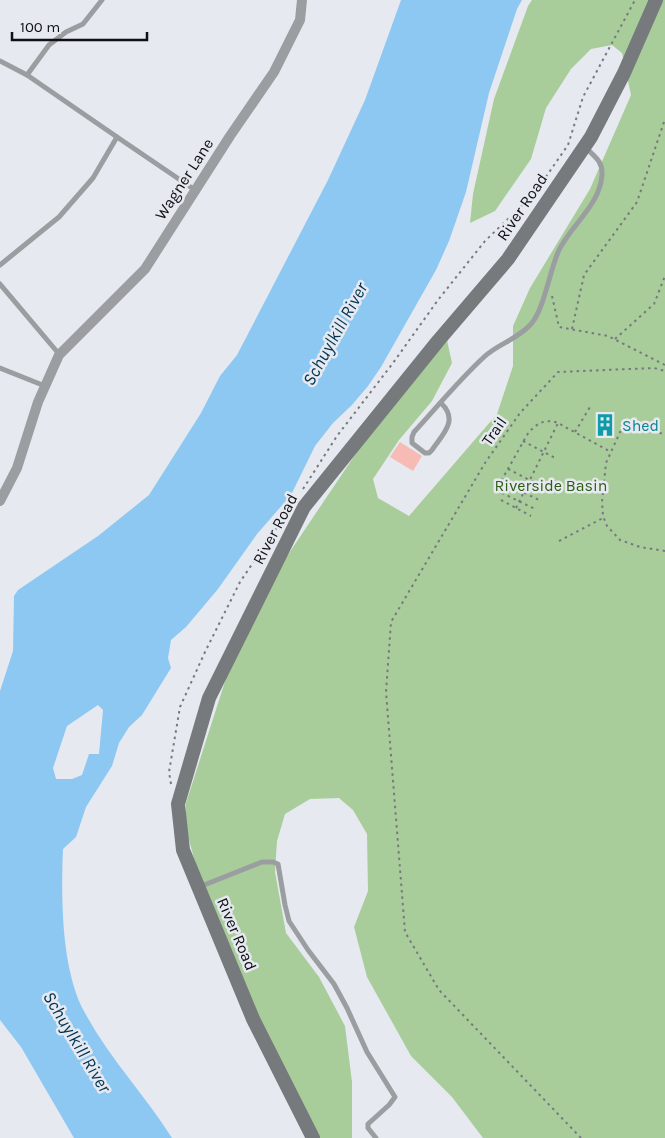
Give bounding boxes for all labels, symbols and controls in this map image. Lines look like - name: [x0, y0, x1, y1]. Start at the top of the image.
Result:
- scale bar: [12, 10, 148, 42]
- text: 100 m: [20, 18, 60, 36]
- street label: Wagner Lane: [151, 135, 217, 223]
- street label: River Road: [493, 170, 551, 244]
- water label: Schuylkill River: [298, 278, 373, 389]
- building icon: Shed: [592, 412, 618, 438]
- street label: Trail: [477, 413, 511, 449]
- place label: Shed: [622, 416, 659, 435]
- park label: Riverside Basin: [495, 476, 607, 495]
- street label: River Road: [248, 490, 302, 568]
- street label: River Road: [213, 895, 261, 973]
- water label: Schuylkill River: [38, 987, 116, 1097]

